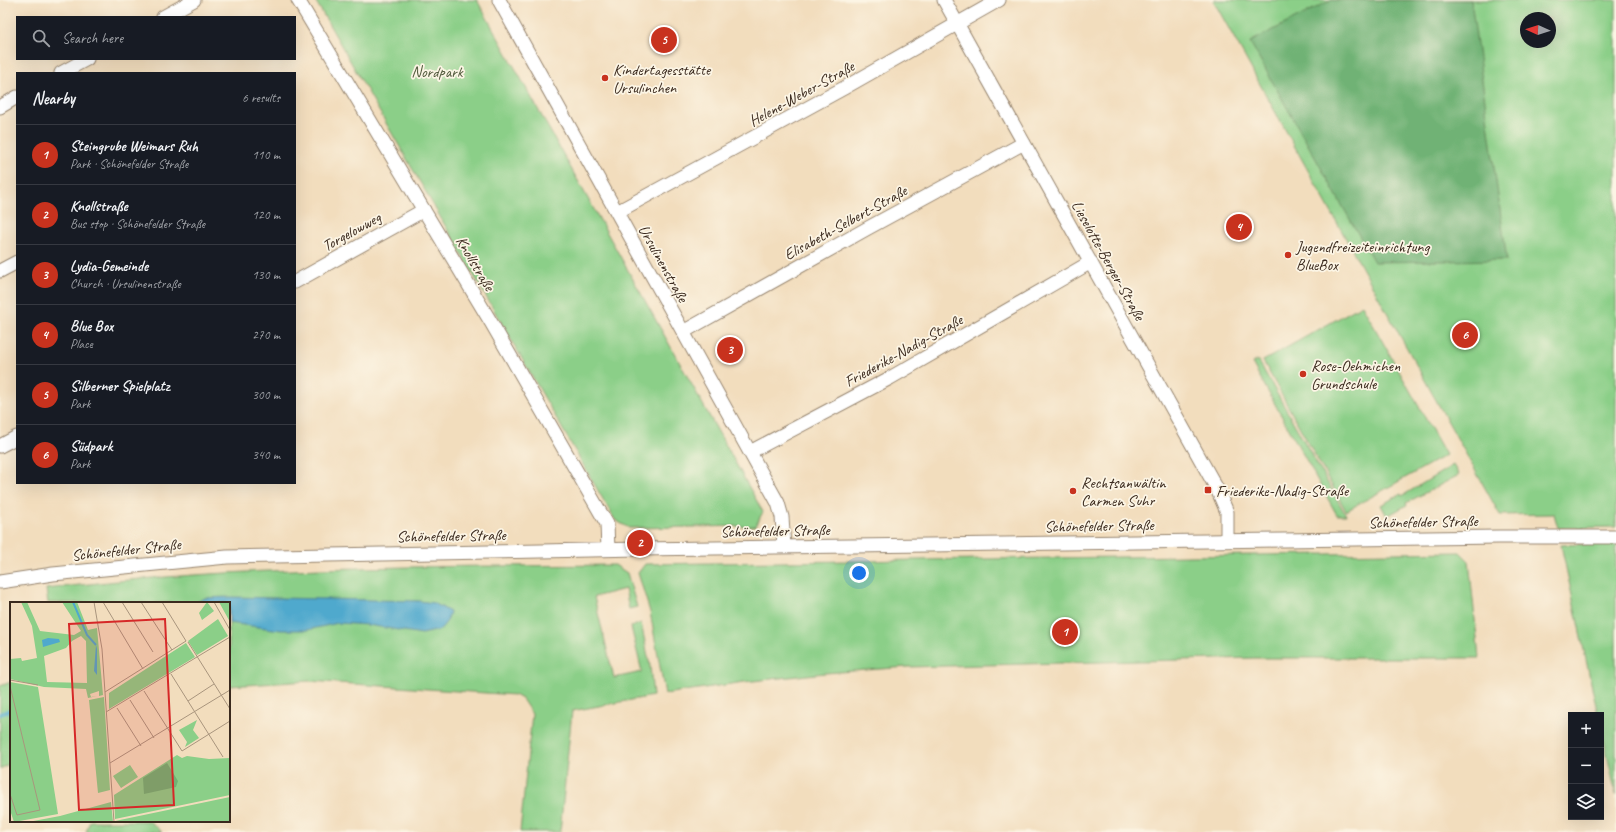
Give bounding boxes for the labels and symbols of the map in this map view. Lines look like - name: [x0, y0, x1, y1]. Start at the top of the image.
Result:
- north arrow: [1520, 12, 1556, 48]
- pin: 5: [651, 25, 677, 55]
- street label: Helene-Weber-Straße: [745, 56, 859, 131]
- place label: Kindertagesstätte Ursulinchen: [613, 60, 712, 98]
- park label: Nordpark: [411, 62, 464, 82]
- marker: Kindertagesstätte Ursulinchen: [600, 73, 610, 83]
- street label: Elisabeth-Selbert-Straße: [780, 180, 912, 265]
- street label: Lieselotte-Berger-Straße: [1067, 197, 1150, 326]
- street label: Torgelowweg: [319, 207, 385, 256]
- pin: 4: [1226, 212, 1252, 242]
- street label: Ursulinenstraße: [634, 221, 693, 307]
- street label: Knollstraße: [451, 233, 500, 296]
- place label: Jugendfreizeiteinrichtung BlueBox: [1295, 237, 1431, 275]
- marker: Jugendfreizeiteinrichtung BlueBox: [1283, 250, 1293, 260]
- street label: Friederike-Nadig-Straße: [841, 309, 968, 392]
- pin: 6: [1452, 320, 1478, 350]
- pin: 3: [717, 335, 743, 365]
- place label: Rose-Oehmichen Grundschule: [1311, 356, 1401, 394]
- marker: Rose-Oehmichen Grundschule: [1298, 369, 1308, 379]
- place label: Rechtsanwältin Carmen Suhr: [1081, 473, 1166, 511]
- place label: Friederike-Nadig-Straße: [1216, 481, 1350, 501]
- marker: Friederike-Nadig-Straße: [1203, 485, 1213, 495]
- marker: Rechtsanwältin Carmen Suhr: [1068, 486, 1078, 496]
- street label: Schönefelder Straße: [1368, 511, 1480, 533]
- street label: Schönefelder Straße: [1044, 515, 1156, 537]
- street label: Schönefelder Straße: [720, 520, 832, 542]
- street label: Schönefelder Straße: [396, 525, 508, 547]
- pin: 2: [627, 528, 653, 558]
- street label: Schönefelder Straße: [71, 534, 183, 566]
- your location: [849, 563, 869, 583]
- inset map: [10, 602, 230, 822]
- pin: 1: [1052, 617, 1078, 647]

